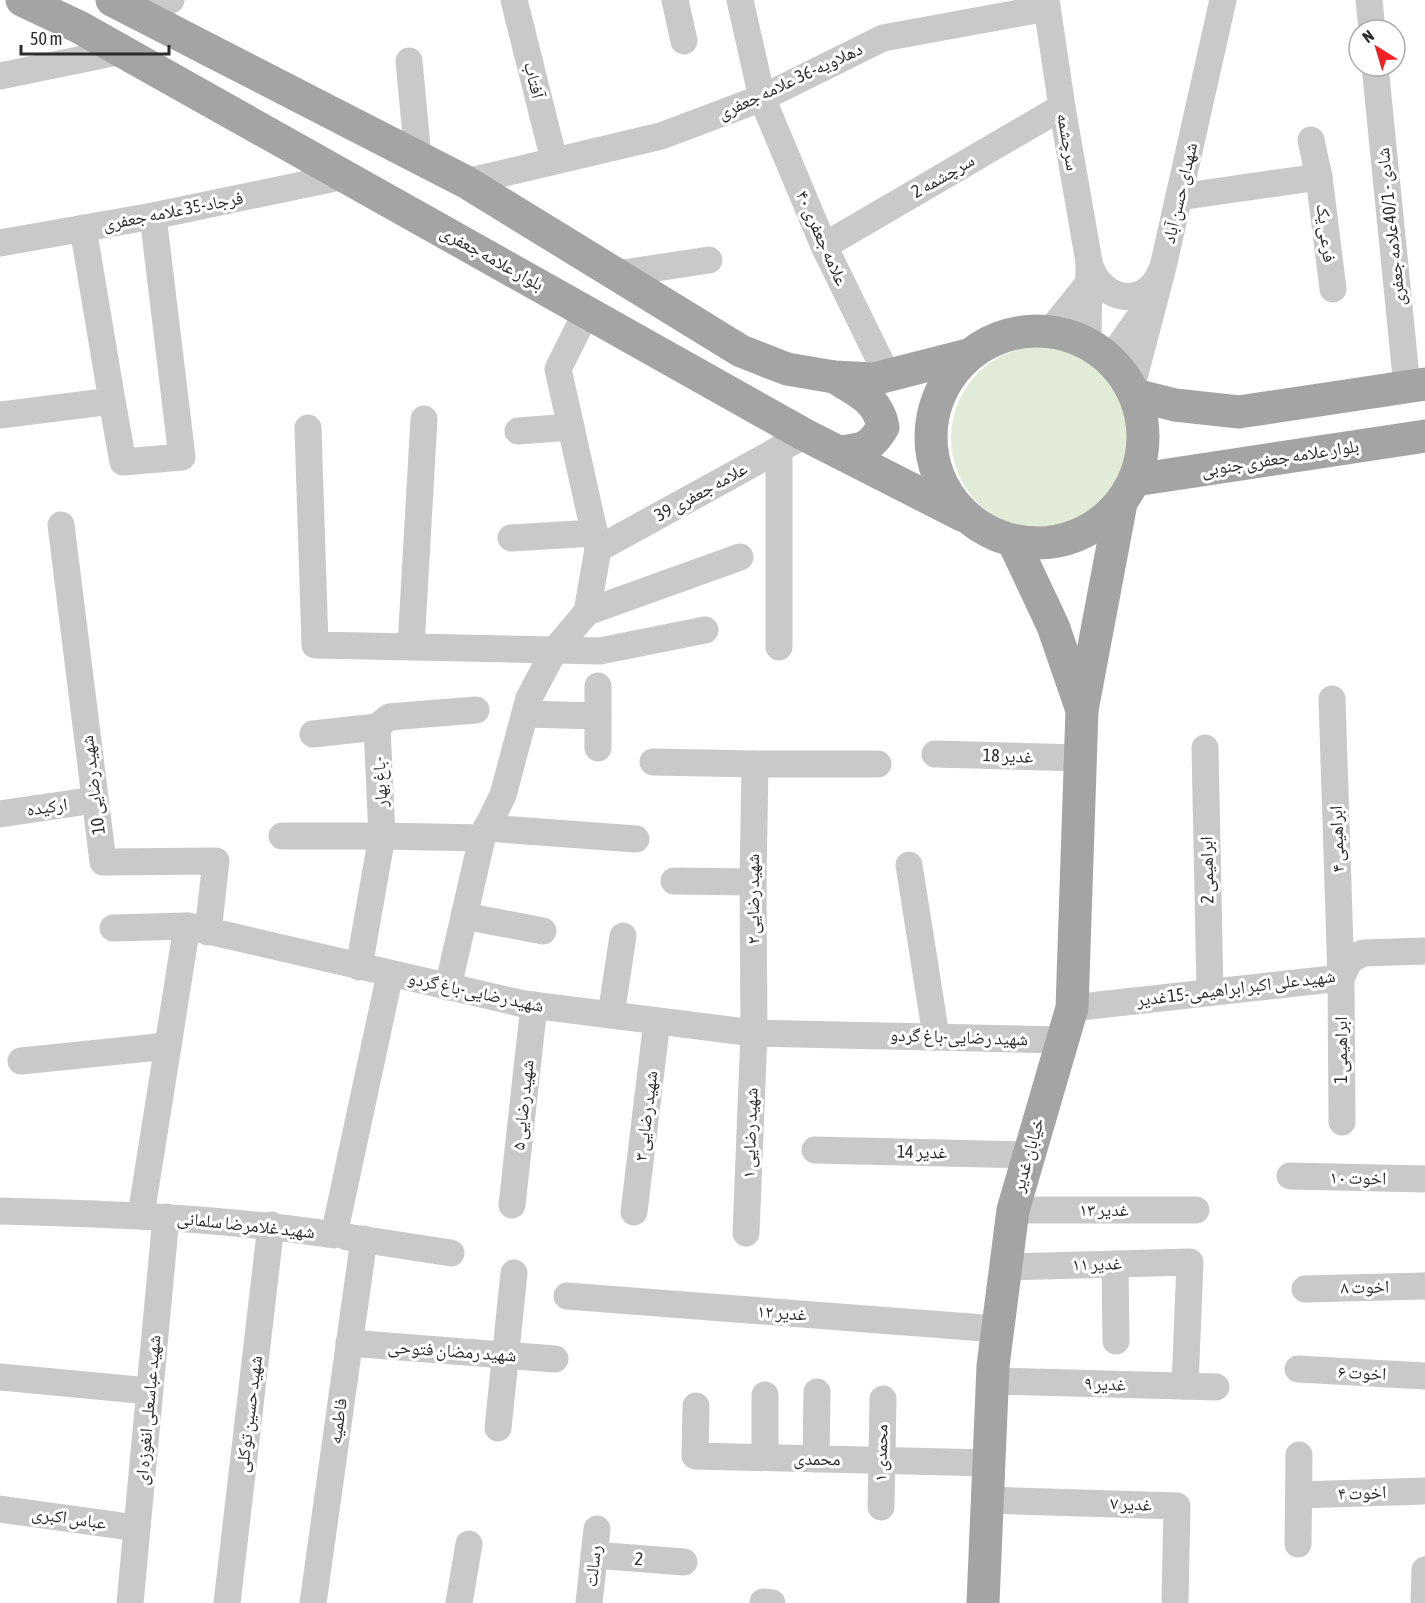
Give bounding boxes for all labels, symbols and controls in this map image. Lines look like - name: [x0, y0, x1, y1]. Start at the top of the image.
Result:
- scale bar: [21, 18, 170, 56]
- north arrow: [1347, 18, 1407, 78]
- text: N: [1359, 26, 1377, 46]
- text: 50 m: [30, 28, 62, 49]
- street label: دهلاویه-36 علامه جعفری: [714, 38, 866, 124]
- street label: آفتاب: [519, 59, 549, 101]
- street label: سرچشمه: [1052, 111, 1084, 172]
- street label: شهدای حسن آباد: [1158, 140, 1202, 246]
- street label: شادی - 40/1علامه جعفری: [1372, 147, 1410, 307]
- street label: سرچشمه 2: [908, 149, 978, 203]
- street label: فرجاد-35علامه جعفری: [101, 187, 245, 235]
- street label: علامه جعفری ۴۰: [791, 187, 853, 289]
- street label: فرعی یک: [1311, 202, 1341, 264]
- street label: بلوار علامه جعفری: [437, 221, 548, 295]
- street label: بلوار علامه جعفری جنوبی: [1199, 435, 1361, 481]
- street label: علامه جعفری 39: [651, 458, 751, 526]
- street label: شهید رضایی 10: [76, 734, 110, 836]
- street label: غدیر 18: [982, 744, 1034, 767]
- street label: باغ بهار-: [368, 756, 392, 809]
- street label: ارکیده: [25, 793, 69, 820]
- street label: ابراهیمی ۴: [1325, 805, 1349, 873]
- street label: ابراهیمی 2: [1195, 836, 1219, 904]
- street label: شهید رضایی ۲: [742, 854, 764, 944]
- street label: شهید علی اکبر ابراهیمی-15غدیر: [1134, 965, 1337, 1011]
- street label: شهید رضایی-باغ گردو: [406, 967, 546, 1017]
- street label: ابراهیمی 1: [1330, 1016, 1352, 1084]
- street label: شهید رضایی-باغ گردو: [889, 1024, 1029, 1050]
- street label: شهید رضایی ۵: [507, 1059, 539, 1151]
- street label: شهید رضایی ۳: [630, 1070, 662, 1162]
- street label: شهید رضایی ۱: [737, 1087, 763, 1179]
- street label: خیابان غدیر: [1007, 1115, 1049, 1196]
- street label: غدیر 14: [897, 1141, 947, 1163]
- street label: اخوت ۱۰: [1329, 1167, 1387, 1188]
- street label: غدیر ۱۳: [1079, 1199, 1129, 1220]
- street label: شهید غلامرضا سلمانی: [176, 1207, 316, 1243]
- street label: غدیر ۱۱: [1072, 1252, 1122, 1275]
- street label: اخوت ۸: [1340, 1276, 1389, 1297]
- street label: غدیر ۱۲: [756, 1300, 808, 1325]
- street label: شهید عباسعلی انغوزه ای: [130, 1334, 166, 1486]
- street label: شهید رمضان فتوحی: [387, 1336, 517, 1366]
- street label: شهید حسین توکلی: [231, 1354, 267, 1474]
- street label: اخوت ۶: [1337, 1361, 1387, 1384]
- street label: غدیر ۹: [1084, 1372, 1126, 1395]
- street label: فاطمیه: [324, 1397, 351, 1445]
- street label: محمدی ۱: [869, 1424, 893, 1482]
- street label: محمدی: [793, 1448, 841, 1470]
- street label: اخوت ۴: [1337, 1481, 1387, 1504]
- street label: غدیر ۷: [1110, 1492, 1152, 1515]
- street label: عباس اکبری: [30, 1502, 108, 1534]
- street label: رسالت: [580, 1544, 605, 1588]
- street label: 2: [634, 1548, 644, 1569]

